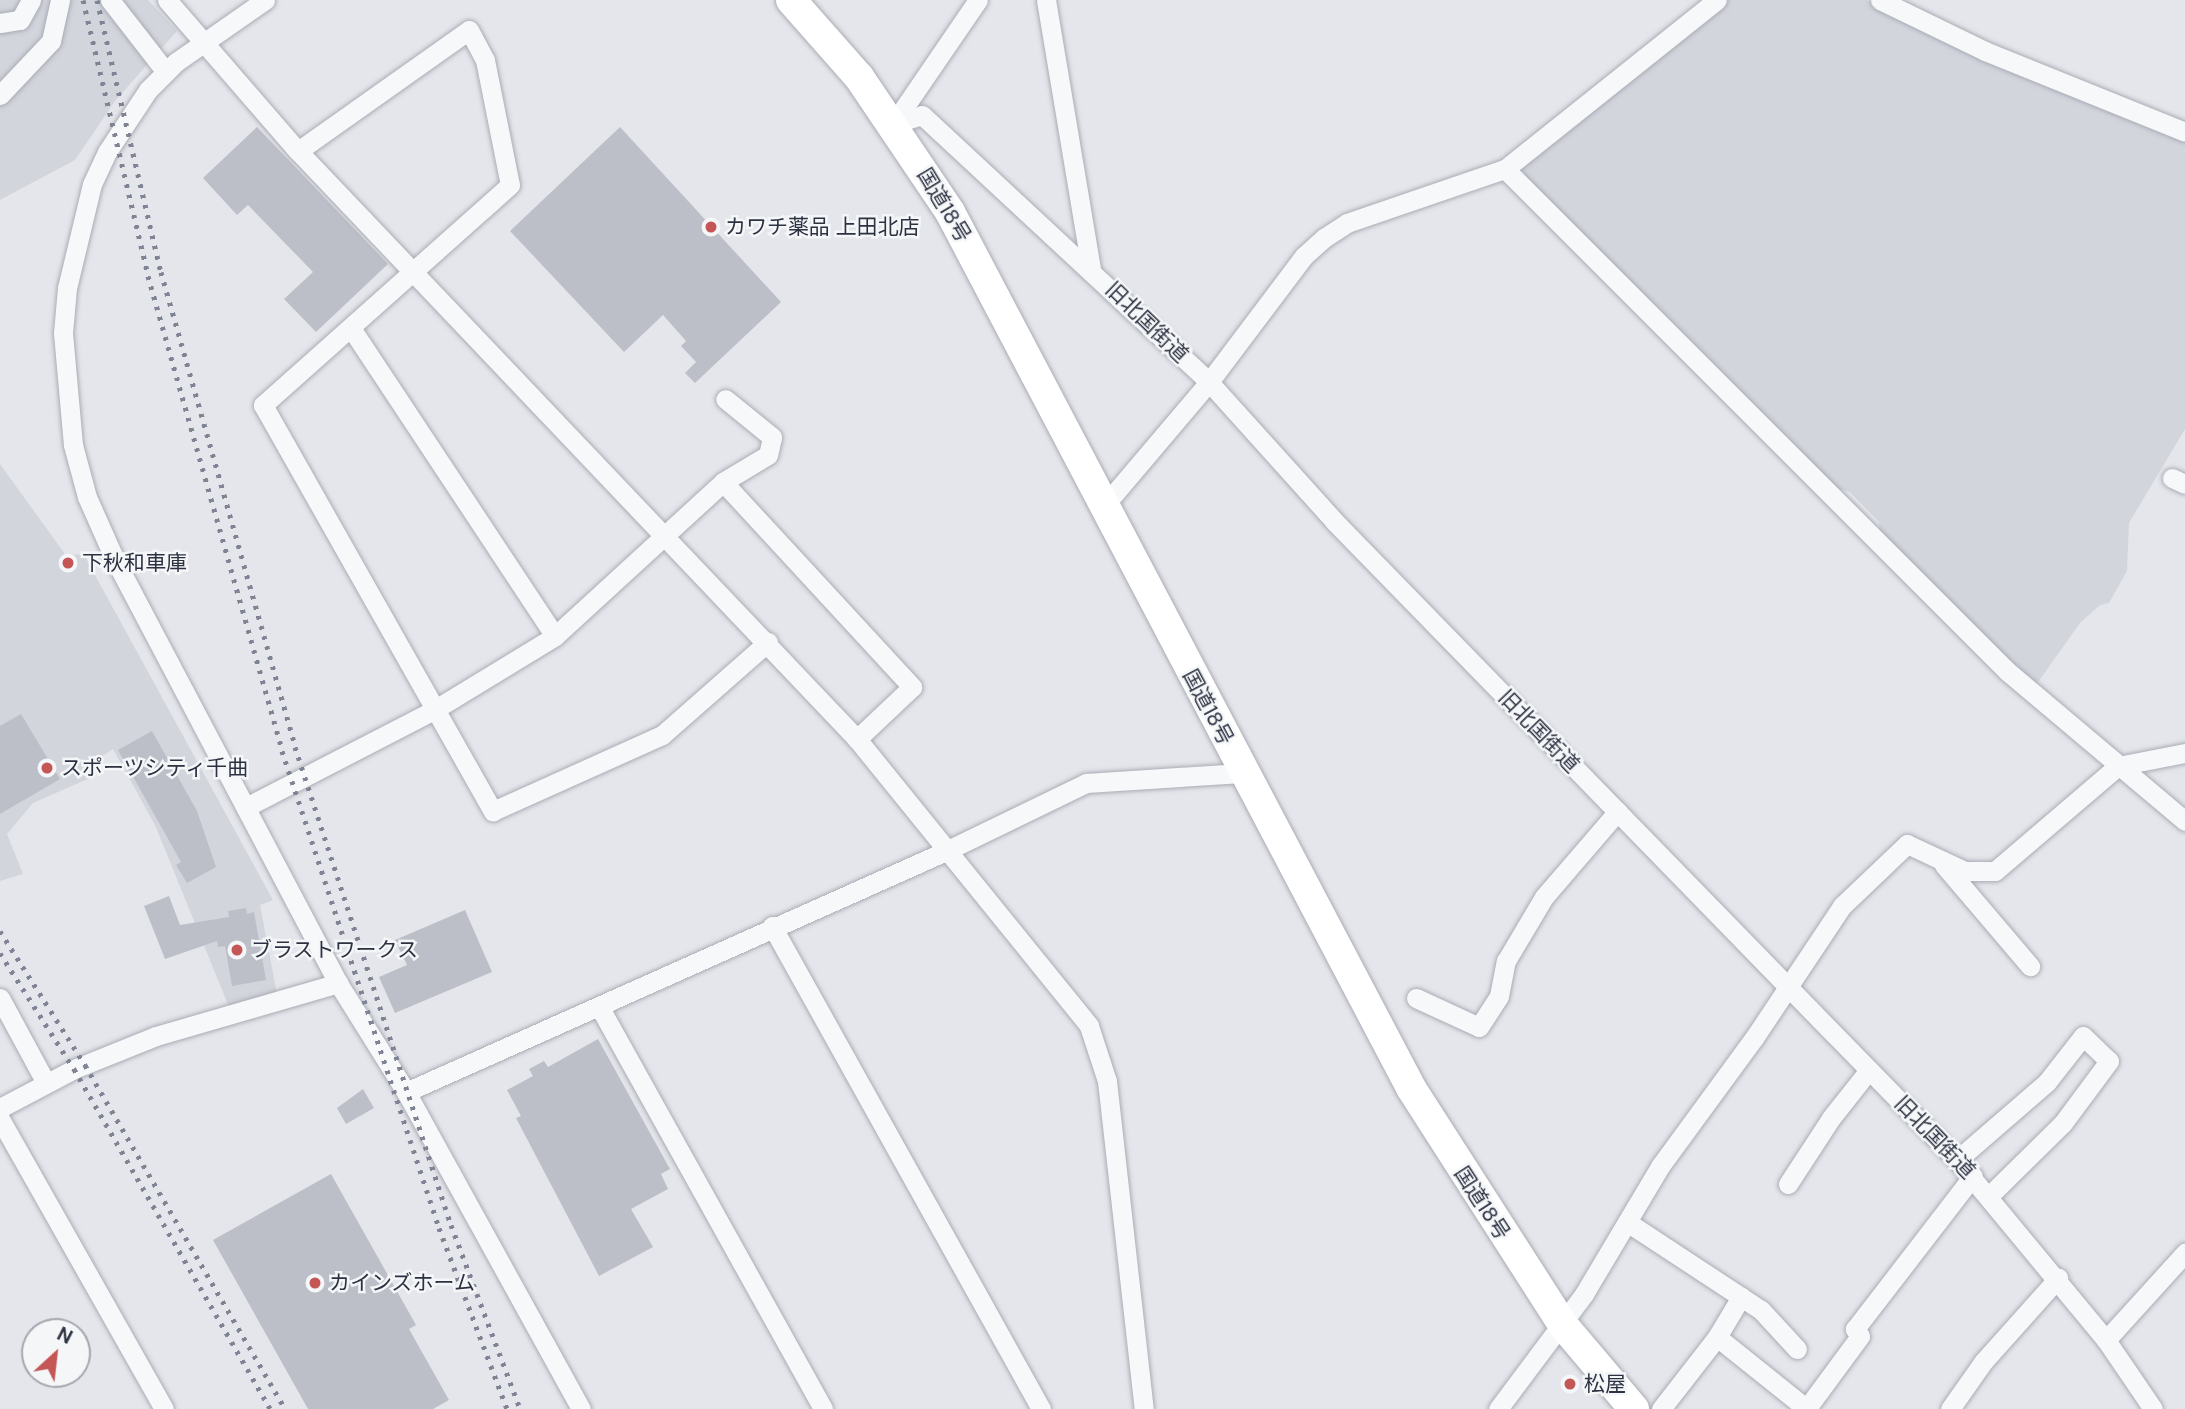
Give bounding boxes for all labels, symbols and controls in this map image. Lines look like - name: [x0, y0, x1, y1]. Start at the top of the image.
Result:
- street label: 国道18号: [912, 163, 976, 247]
- place label: カワチ薬品 上田北店: [725, 214, 920, 240]
- marker: カワチ薬品 上田北店: [703, 219, 719, 235]
- street label: 旧北国街道: [1100, 276, 1194, 368]
- place label: 下秋和車庫: [82, 550, 187, 576]
- marker: 下秋和車庫: [60, 555, 76, 571]
- street label: 国道18号: [1178, 665, 1238, 749]
- street label: 旧北国街道: [1493, 684, 1585, 778]
- place label: スポーツシティ千曲: [61, 755, 250, 781]
- marker: スポーツシティ千曲: [39, 760, 55, 776]
- place label: ブラストワークス: [251, 937, 419, 963]
- marker: ブラストワークス: [229, 942, 245, 958]
- street label: 旧北国街道: [1889, 1090, 1981, 1184]
- street label: 国道18号: [1449, 1162, 1515, 1244]
- place label: カインズホーム: [329, 1270, 476, 1296]
- marker: カインズホーム: [307, 1275, 323, 1291]
- north arrow: [21, 1318, 91, 1388]
- text: N: [53, 1321, 77, 1350]
- place label: 松屋: [1584, 1371, 1626, 1397]
- marker: 松屋: [1562, 1376, 1578, 1392]

